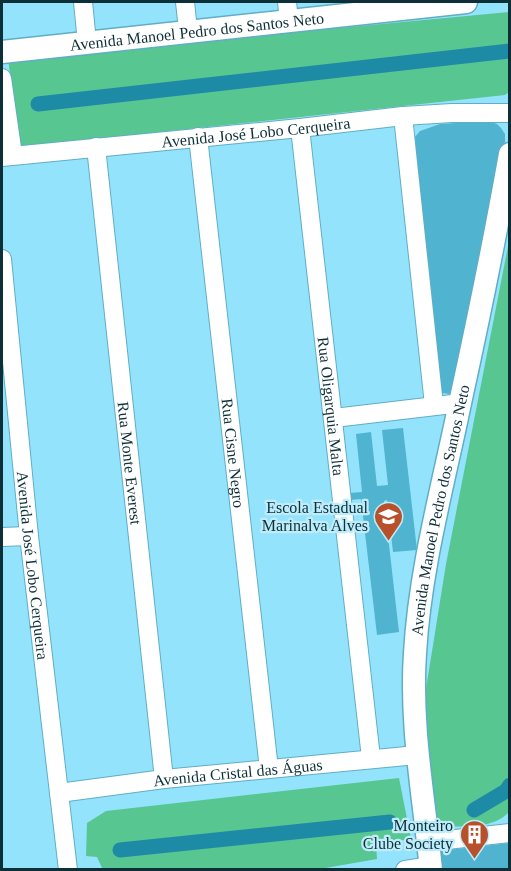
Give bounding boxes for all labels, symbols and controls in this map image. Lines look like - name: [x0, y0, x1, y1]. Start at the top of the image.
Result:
- street label: Avenida Manoel Pedro dos Santos Neto: [69, 9, 325, 53]
- street label: Avenida José Lobo Cerqueira: [161, 114, 351, 150]
- street label: Rua Oligarquia Malta: [315, 336, 348, 477]
- street label: Avenida Manoel Pedro dos Santos Neto: [408, 383, 472, 636]
- street label: Rua Cisne Negro: [219, 397, 248, 509]
- street label: Rua Monte Everest: [115, 401, 145, 526]
- street label: Avenida José Lobo Cerqueira: [14, 470, 52, 661]
- place label: Escola Estadual Marinalva Alves: [262, 499, 369, 534]
- school or university icon: Escola Estadual Marinalva Alves: [373, 500, 405, 542]
- street label: Avenida Cristal das Águas: [152, 756, 323, 789]
- place label: Monteiro Clube Society: [363, 817, 453, 853]
- building icon: Monteiro Clube Society: [458, 818, 490, 860]

